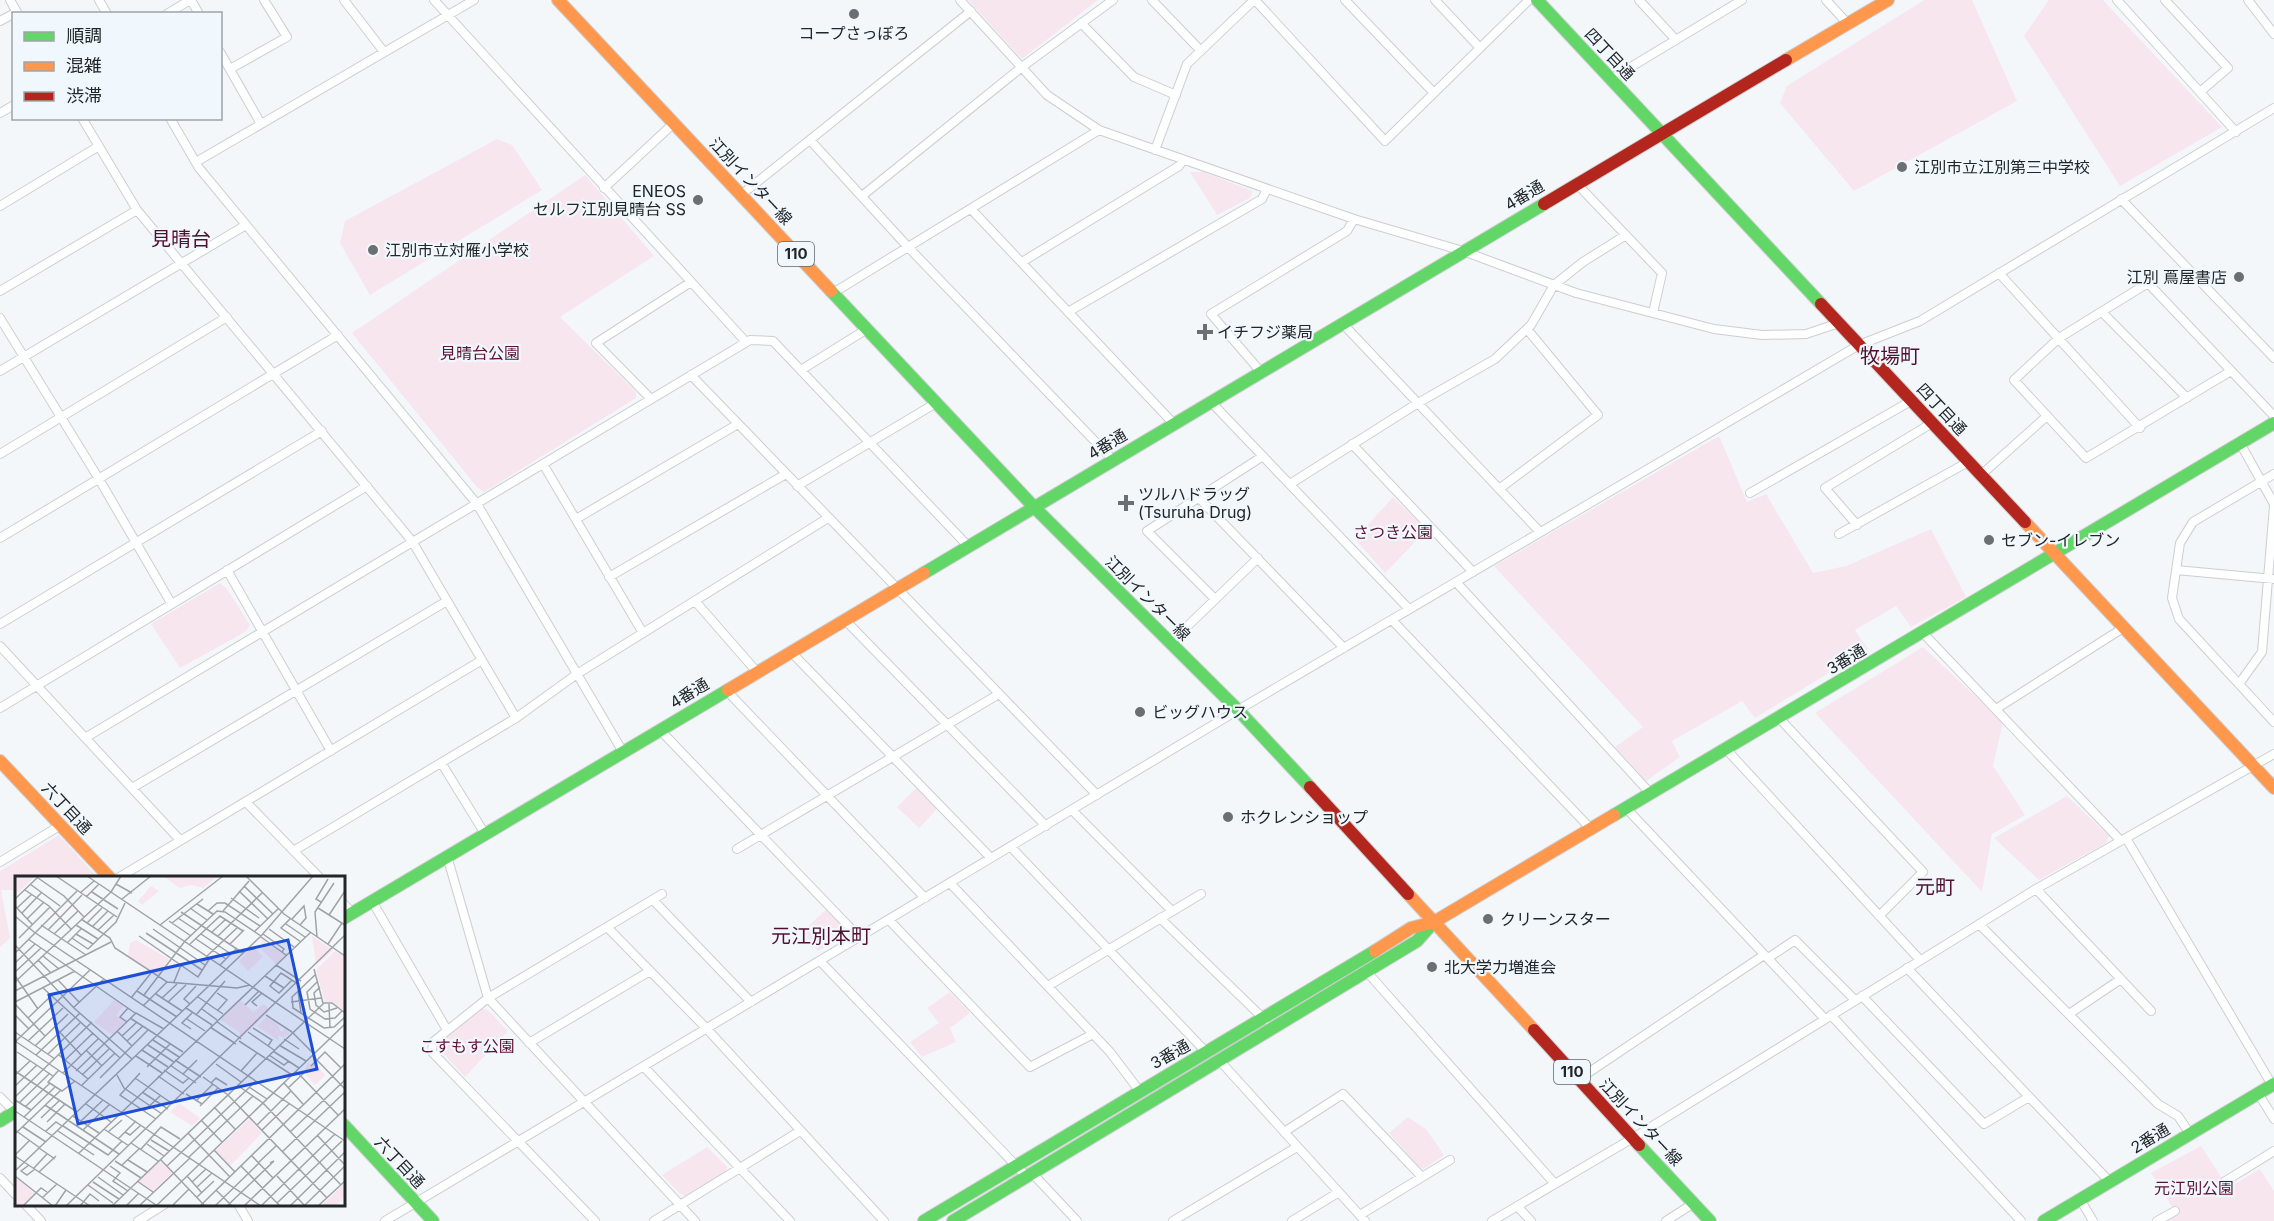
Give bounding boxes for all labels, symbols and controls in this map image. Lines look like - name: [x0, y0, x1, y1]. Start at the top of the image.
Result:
- marker: コープさっぽろ: [847, 7, 861, 21]
- legend: [12, 12, 222, 120]
- place label: コープさっぽろ: [798, 23, 910, 43]
- street label: 四丁目通: [1581, 24, 1639, 84]
- text: 順調: [66, 25, 102, 46]
- text: 混雑: [66, 55, 102, 76]
- text: 渋滞: [66, 85, 102, 106]
- street label: 江別インター線: [705, 133, 797, 229]
- place label: 江別市立江別第三中学校: [1914, 157, 2090, 177]
- marker: 江別市立江別第三中学校: [1895, 160, 1909, 174]
- street label: 4番通: [1501, 176, 1547, 214]
- place label: ENEOS セルフ江別見晴台 SS: [533, 181, 686, 219]
- marker: ENEOS セルフ江別見晴台 SS: [691, 193, 705, 207]
- district label: 見晴台: [151, 227, 211, 251]
- place label: 江別市立対雁小学校: [385, 240, 529, 260]
- road number: 110: [778, 242, 814, 266]
- marker: 江別市立対雁小学校: [366, 243, 380, 257]
- place label: 江別 蔦屋書店: [2126, 267, 2227, 287]
- marker: 江別 蔦屋書店: [2232, 270, 2246, 284]
- place label: イチフジ薬局: [1217, 322, 1313, 342]
- marker: イチフジ薬局: [1198, 325, 1212, 339]
- park label: 見晴台公園: [440, 343, 520, 363]
- district label: 牧場町: [1860, 344, 1920, 368]
- street label: 四丁目通: [1913, 379, 1971, 439]
- street label: 4番通: [1084, 425, 1130, 463]
- place label: ツルハドラッグ (Tsuruha Drug): [1138, 484, 1252, 522]
- marker: ツルハドラッグ (Tsuruha Drug): [1119, 496, 1133, 510]
- park label: さつき公園: [1353, 522, 1433, 542]
- place label: セブン-イレブン: [2001, 530, 2120, 550]
- marker: セブン-イレブン: [1982, 533, 1996, 547]
- street label: 江別インター線: [1101, 551, 1195, 645]
- street label: 3番通: [1823, 640, 1869, 678]
- street label: 4番通: [666, 674, 712, 712]
- place label: ビッグハウス: [1152, 702, 1248, 722]
- marker: ビッグハウス: [1133, 705, 1147, 719]
- street label: 六丁目通: [38, 778, 96, 838]
- place label: ホクレンショップ: [1240, 807, 1368, 827]
- marker: ホクレンショップ: [1221, 810, 1235, 824]
- district label: 元町: [1915, 875, 1955, 899]
- inset map: [15, 876, 345, 1206]
- place label: クリーンスター: [1500, 909, 1611, 929]
- marker: クリーンスター: [1481, 912, 1495, 926]
- district label: 元江別本町: [771, 924, 871, 948]
- place label: 北大学力増進会: [1444, 957, 1556, 977]
- marker: 北大学力増進会: [1425, 960, 1439, 974]
- street label: 3番通: [1147, 1035, 1193, 1073]
- park label: こすもす公園: [419, 1036, 515, 1056]
- road number: 110: [1554, 1060, 1590, 1084]
- street label: 江別インター線: [1595, 1074, 1687, 1170]
- street label: 2番通: [2127, 1119, 2173, 1157]
- street label: 六丁目通: [371, 1132, 429, 1192]
- park label: 元江別公園: [2154, 1178, 2234, 1198]

